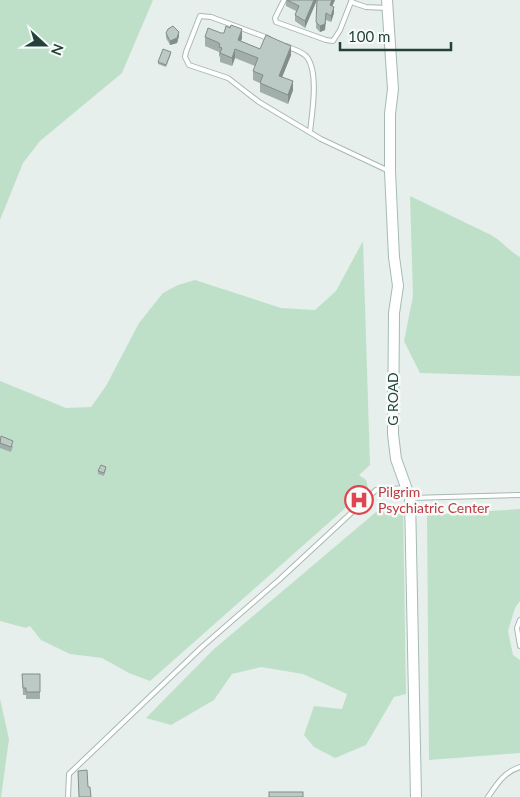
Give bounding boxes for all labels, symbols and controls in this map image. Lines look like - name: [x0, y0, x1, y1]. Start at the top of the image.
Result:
- north arrow: [20, 20, 70, 70]
- scale bar: [340, 20, 451, 52]
- text: 100 m: [348, 27, 390, 45]
- text: N: [48, 42, 67, 58]
- street label: G ROAD: [384, 372, 401, 426]
- place label: Pilgrim Psychiatric Center: [378, 483, 489, 516]
- hospital icon: Pilgrim Psychiatric Center: [344, 485, 374, 515]

